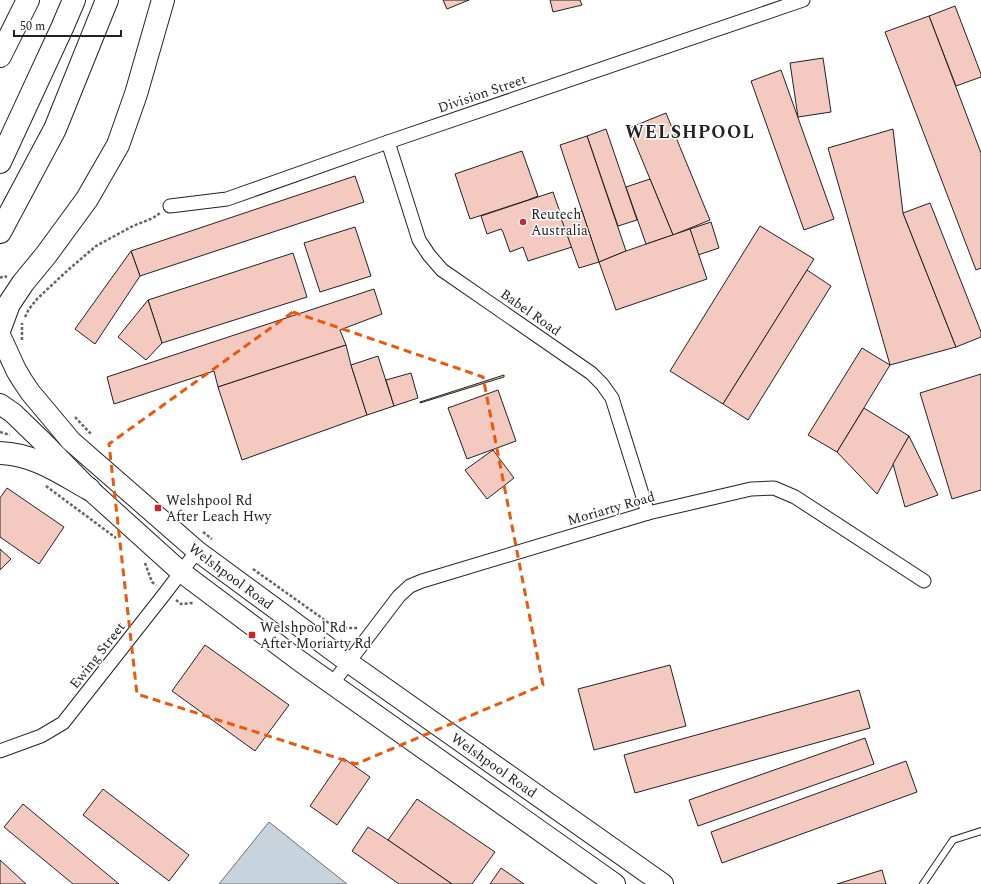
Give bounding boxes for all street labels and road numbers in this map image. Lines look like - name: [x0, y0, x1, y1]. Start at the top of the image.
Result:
- street label: Division Street: [435, 68, 529, 118]
- street label: Babel Road: [496, 284, 565, 341]
- street label: Moriarty Road: [565, 486, 657, 531]
- street label: Welshpool Road: [184, 538, 278, 615]
- street label: Ewing Street: [64, 617, 130, 693]
- street label: Welshpool Road: [447, 728, 541, 803]

